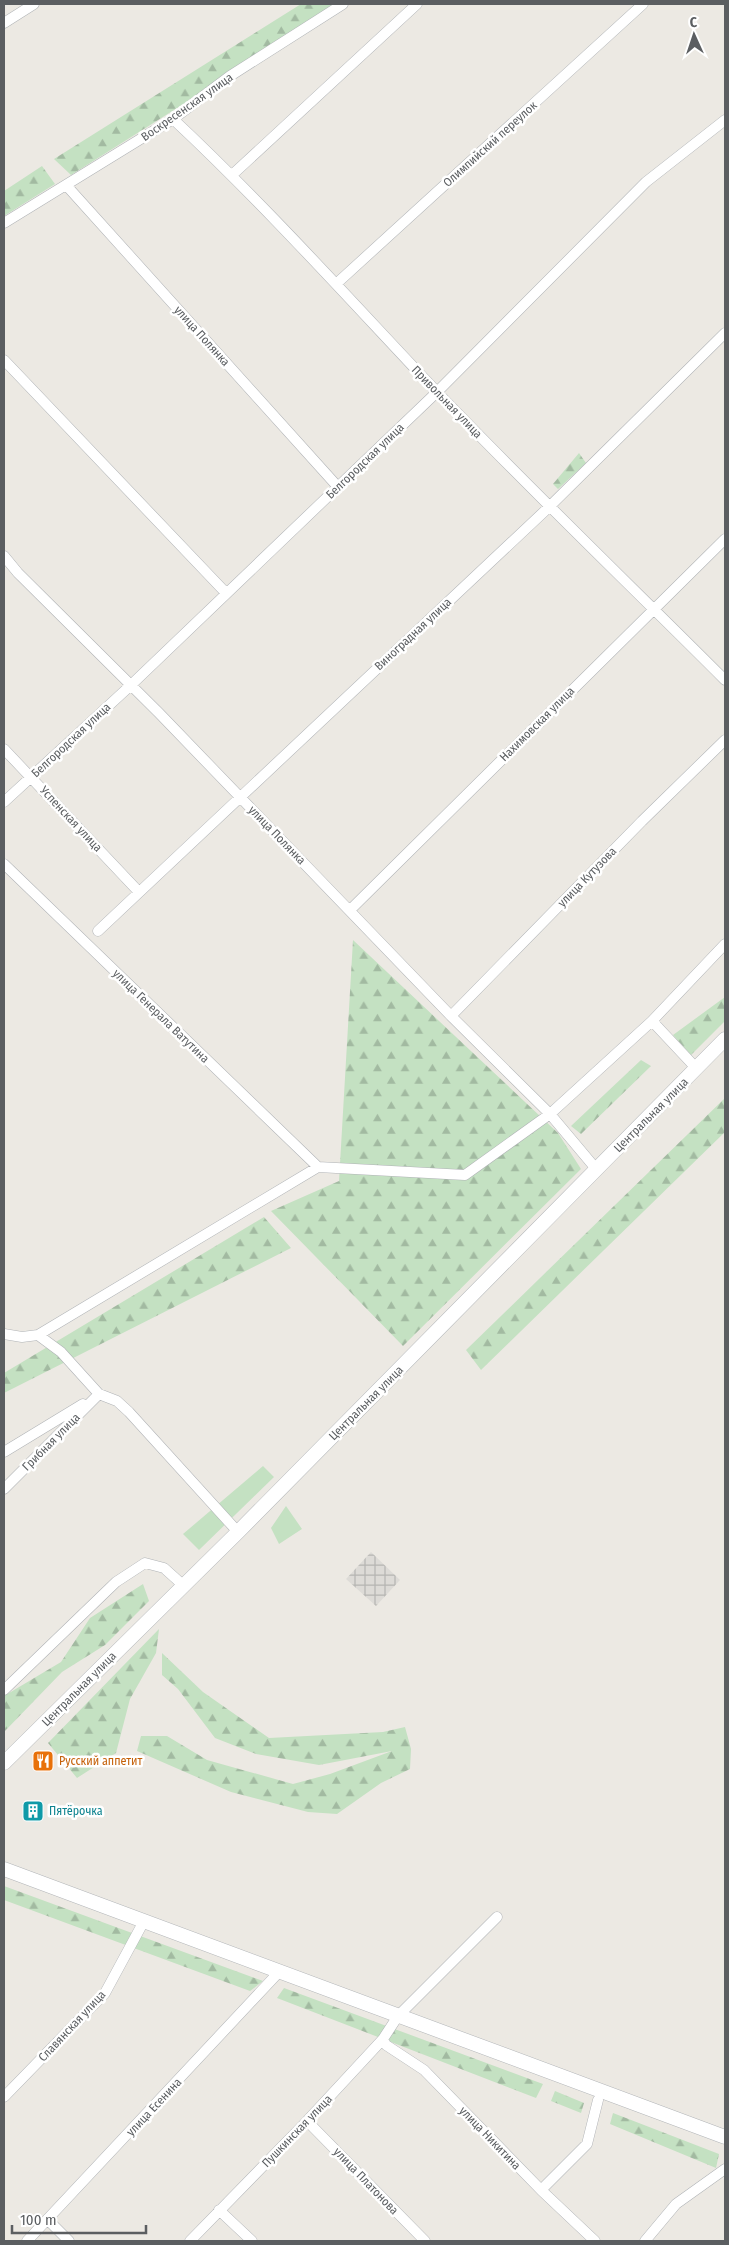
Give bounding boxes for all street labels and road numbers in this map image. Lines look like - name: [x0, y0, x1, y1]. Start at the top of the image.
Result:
- street label: Воскресенская улица: [139, 70, 236, 144]
- street label: Олимпийский переулок: [440, 98, 540, 190]
- street label: улица Полянка: [171, 303, 233, 369]
- street label: Привольная улица: [409, 363, 485, 441]
- street label: Белгородская улица: [323, 420, 407, 502]
- street label: Виноградная улица: [372, 595, 454, 673]
- street label: Нахимовская улица: [497, 684, 577, 764]
- street label: Белгородская улица: [29, 700, 113, 780]
- street label: Успенская улица: [36, 783, 105, 855]
- street label: улица Полянка: [246, 803, 309, 867]
- street label: улица Кутузова: [555, 844, 619, 910]
- street label: улица Генерала Ватутина: [110, 966, 212, 1066]
- street label: Центральная улица: [611, 1075, 691, 1155]
- street label: Центральная улица: [326, 1363, 406, 1443]
- street label: Грибная улица: [19, 1410, 83, 1474]
- street label: Центральная улица: [39, 1649, 119, 1729]
- street label: Славянская улица: [36, 1988, 109, 2064]
- street label: улица Есенина: [124, 2075, 185, 2139]
- street label: Пушкинская улица: [259, 2092, 335, 2170]
- street label: улица Никитина: [456, 2104, 524, 2173]
- street label: улица Платонова: [331, 2145, 401, 2217]

